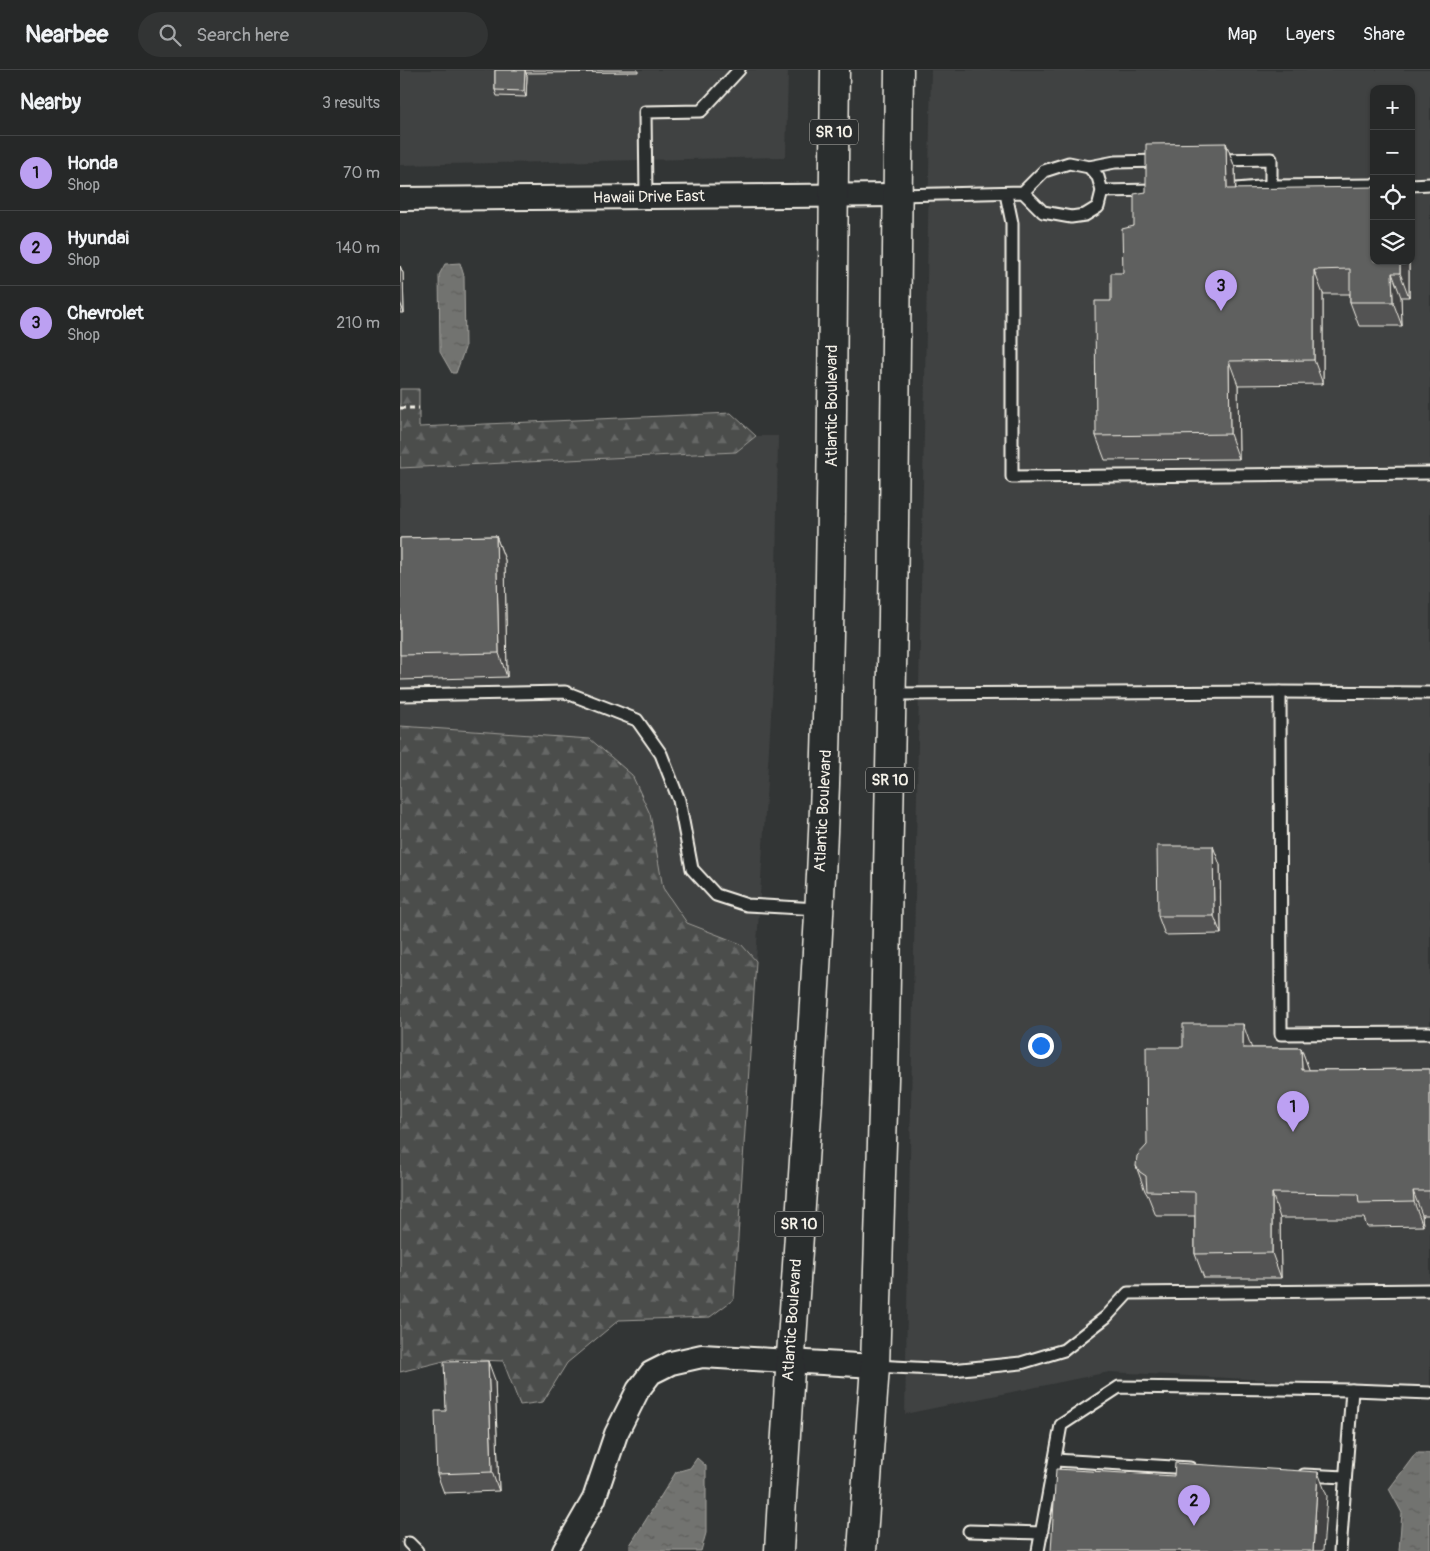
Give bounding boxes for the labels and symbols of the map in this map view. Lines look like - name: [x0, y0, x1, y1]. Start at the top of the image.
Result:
- road number: SR 10: [810, 120, 858, 144]
- street label: Hawaii Drive East: [593, 186, 706, 208]
- pin: 3: [1205, 270, 1237, 311]
- street label: Atlantic Boulevard: [822, 345, 842, 467]
- street label: Atlantic Boulevard: [810, 749, 836, 873]
- road number: SR 10: [866, 768, 914, 792]
- your location: [1028, 1033, 1054, 1059]
- pin: 1: [1277, 1091, 1309, 1132]
- road number: SR 10: [775, 1212, 823, 1236]
- street label: Atlantic Boulevard: [778, 1258, 806, 1382]
- pin: 2: [1178, 1485, 1210, 1526]

